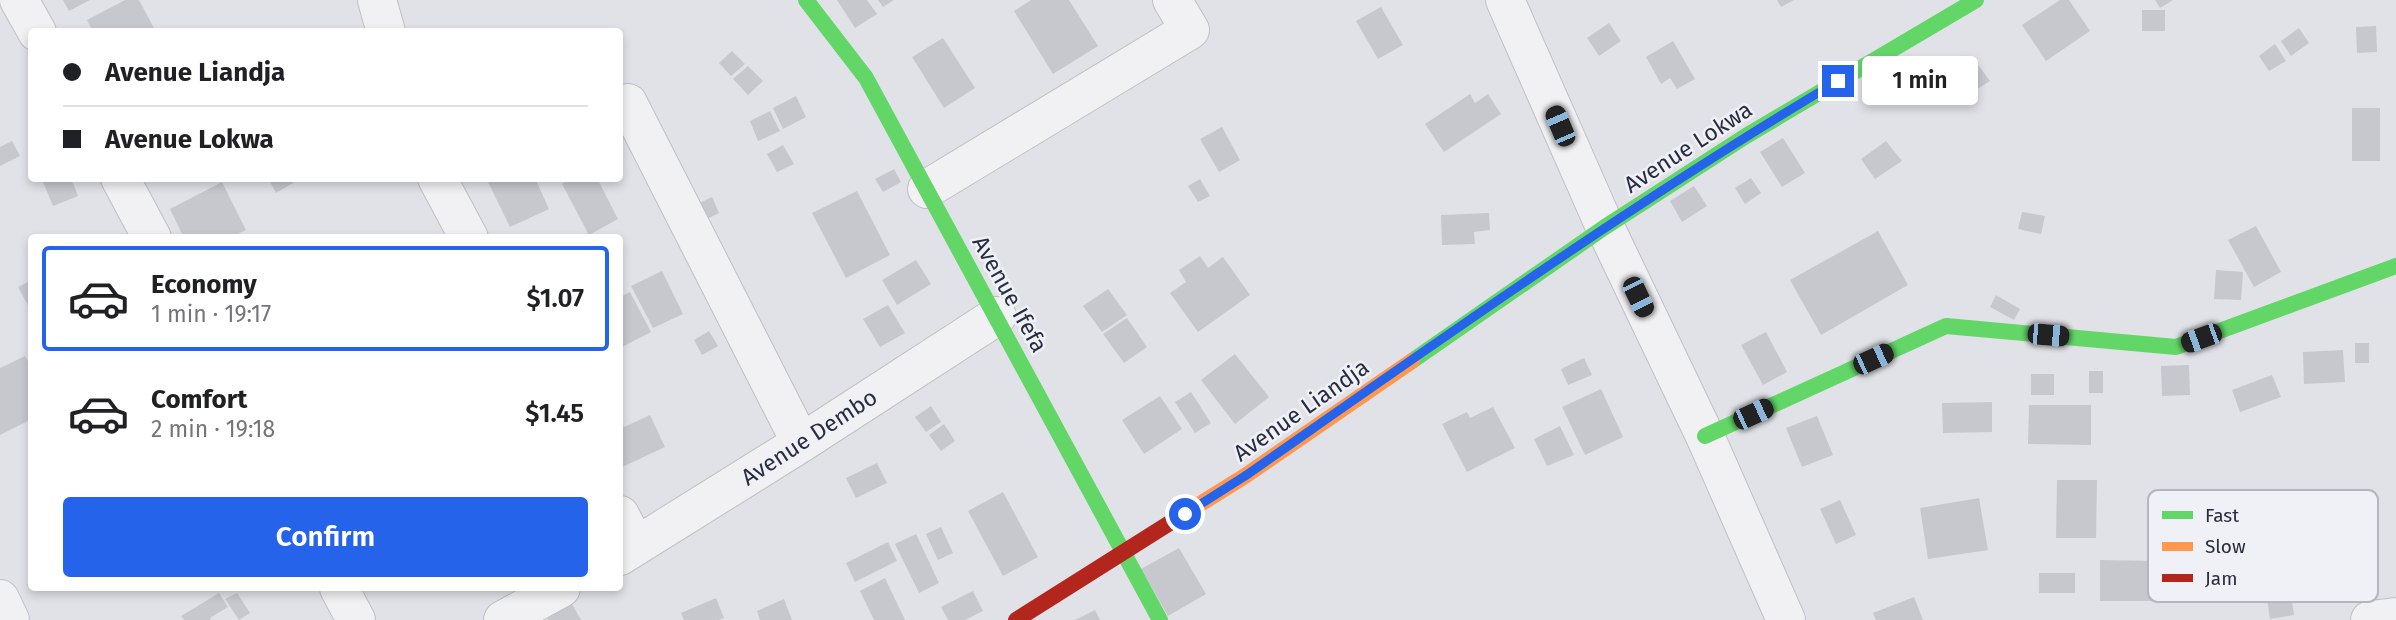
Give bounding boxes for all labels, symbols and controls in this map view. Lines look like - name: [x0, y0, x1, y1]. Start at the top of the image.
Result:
- callout: 1 min: [1862, 56, 1978, 106]
- text: Avenue Liandja: [105, 57, 285, 88]
- route end: [1822, 65, 1854, 97]
- text: 1 min: [1892, 66, 1948, 94]
- street label: Avenue Lokwa: [1619, 95, 1757, 199]
- car: [1543, 103, 1578, 149]
- text: Avenue Lokwa: [105, 124, 274, 155]
- street label: Avenue Ifefa: [966, 231, 1054, 357]
- icon: car: [67, 267, 130, 330]
- text: Economy: [151, 269, 257, 300]
- car: [1620, 274, 1657, 320]
- text: $1.07: [526, 283, 584, 314]
- text: 1 min · 19:17: [151, 300, 271, 328]
- car: [2178, 321, 2225, 355]
- car: [2027, 323, 2070, 347]
- car: [1850, 341, 1897, 377]
- street label: Avenue Liandja: [1228, 353, 1374, 467]
- icon: car: [67, 382, 130, 445]
- street label: Avenue Dembo: [736, 383, 882, 491]
- text: Comfort: [151, 384, 247, 415]
- car: [1730, 396, 1777, 432]
- text: $1.45: [525, 398, 584, 429]
- text: 2 min · 19:18: [151, 415, 275, 443]
- legend: [2148, 490, 2378, 602]
- button: Confirm: [63, 497, 588, 577]
- route start: [1169, 498, 1201, 530]
- text: Fast: [2205, 504, 2239, 527]
- text: Slow: [2205, 535, 2246, 558]
- text: Jam: [2205, 567, 2237, 590]

